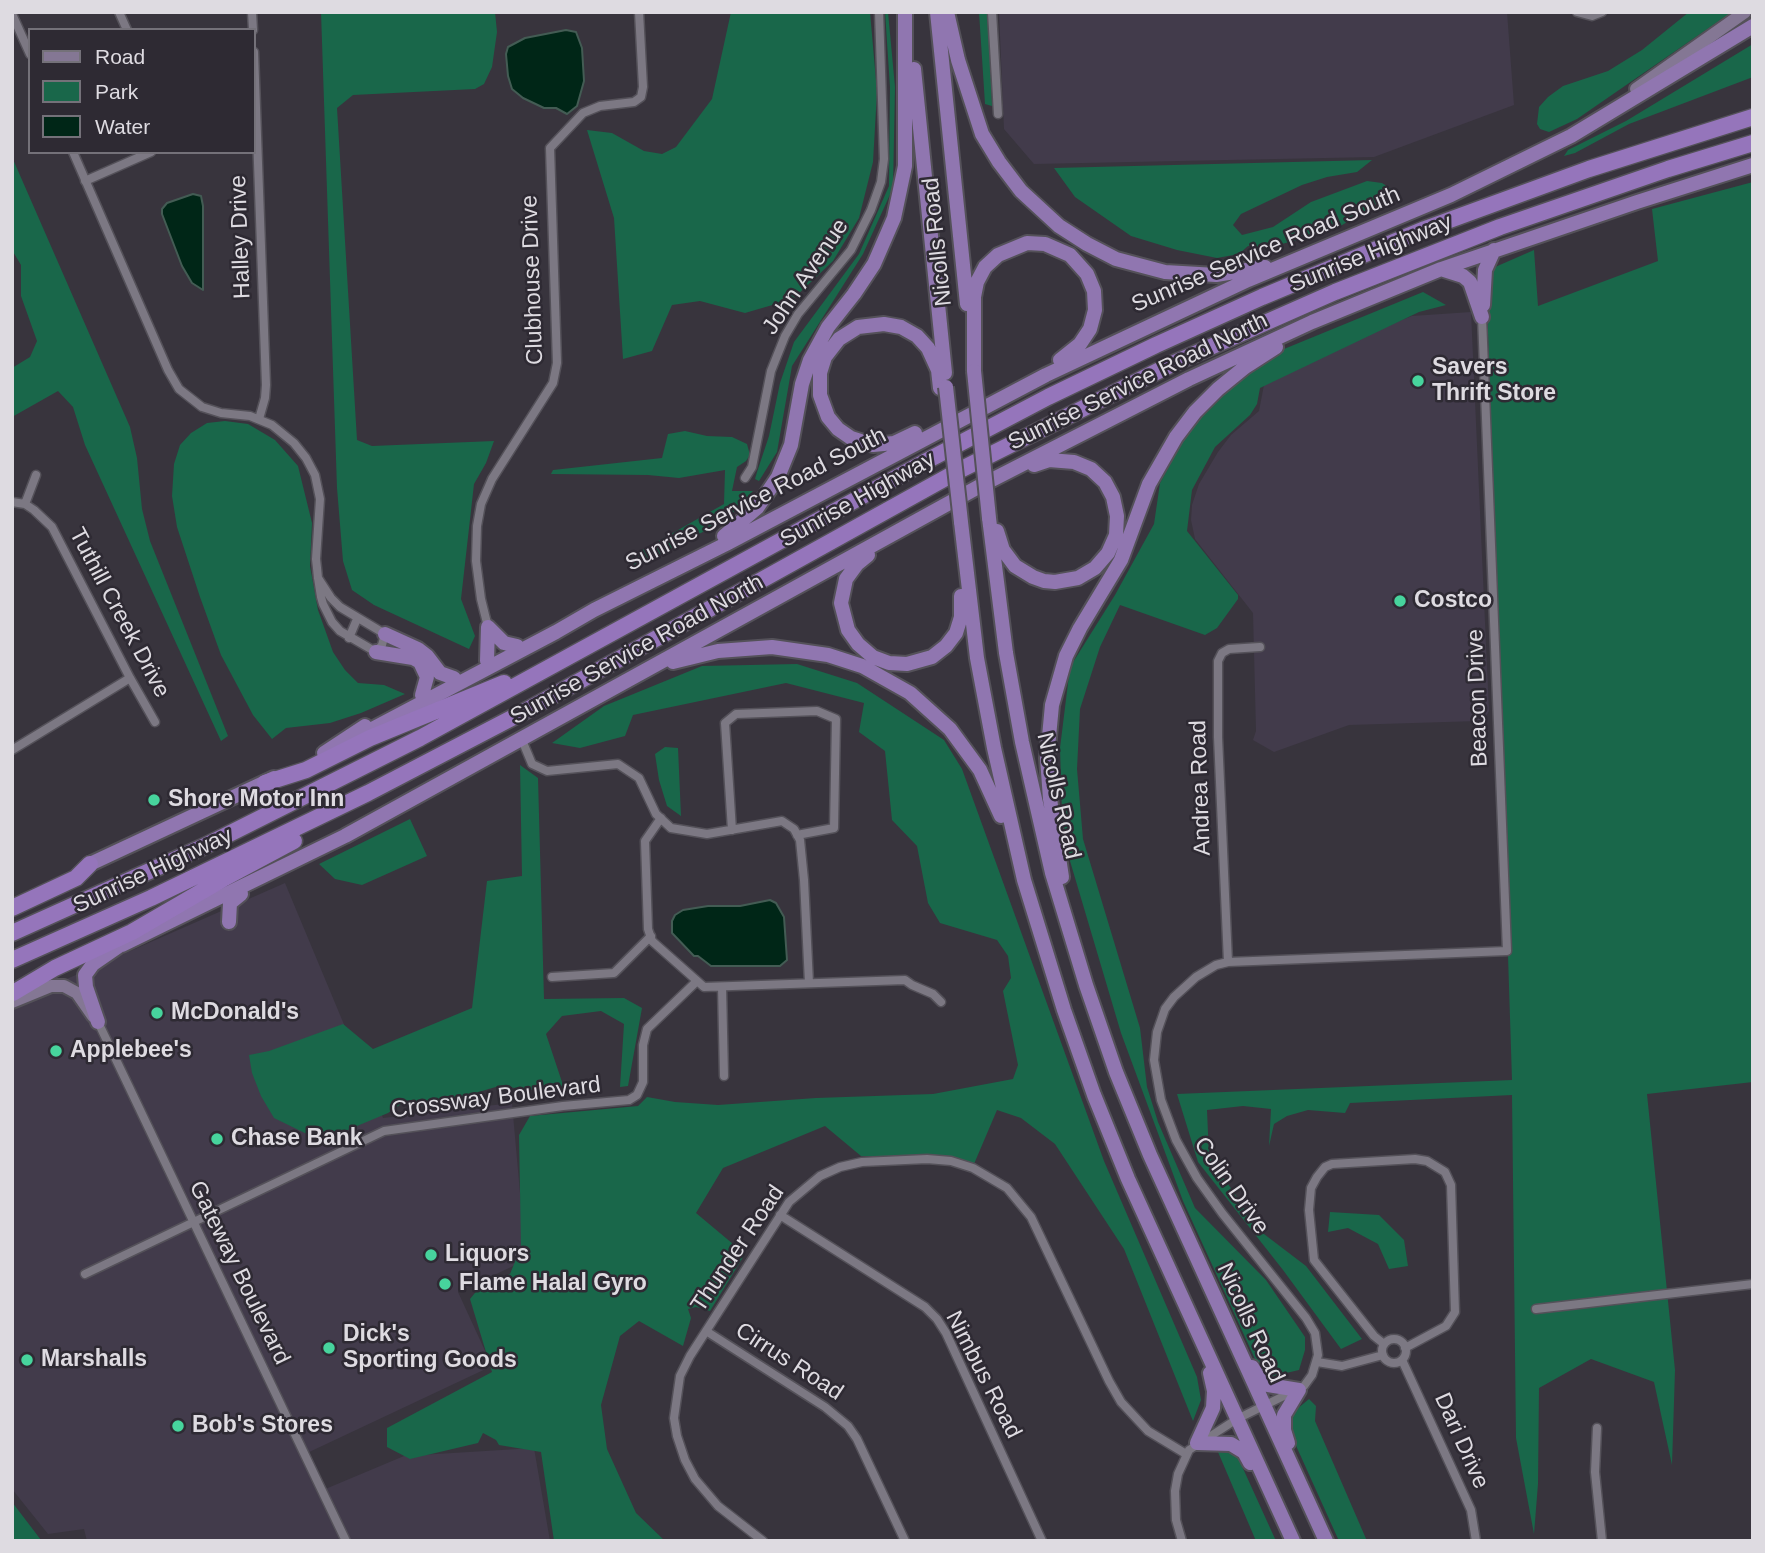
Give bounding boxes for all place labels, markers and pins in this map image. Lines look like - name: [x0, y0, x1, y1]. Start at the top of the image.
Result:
- place label: Savers Thrift Store: [1432, 354, 1556, 408]
- marker: Savers Thrift Store: [1410, 373, 1426, 389]
- place label: Costco: [1414, 587, 1492, 615]
- marker: Costco: [1392, 593, 1408, 609]
- place label: Shore Motor Inn: [168, 786, 344, 814]
- marker: Shore Motor Inn: [146, 792, 162, 808]
- place label: McDonald's: [171, 999, 299, 1027]
- marker: McDonald's: [149, 1005, 165, 1021]
- place label: Applebee's: [70, 1037, 192, 1065]
- marker: Applebee's: [48, 1043, 64, 1059]
- place label: Chase Bank: [231, 1125, 363, 1153]
- marker: Chase Bank: [209, 1131, 225, 1147]
- place label: Liquors: [445, 1241, 529, 1269]
- marker: Liquors: [423, 1247, 439, 1263]
- place label: Flame Halal Gyro: [459, 1270, 647, 1298]
- marker: Flame Halal Gyro: [437, 1276, 453, 1292]
- place label: Dick's Sporting Goods: [343, 1321, 517, 1375]
- marker: Dick's Sporting Goods: [321, 1340, 337, 1356]
- place label: Marshalls: [41, 1346, 147, 1374]
- marker: Marshalls: [19, 1352, 35, 1368]
- place label: Bob's Stores: [192, 1412, 333, 1440]
- marker: Bob's Stores: [170, 1418, 186, 1434]

